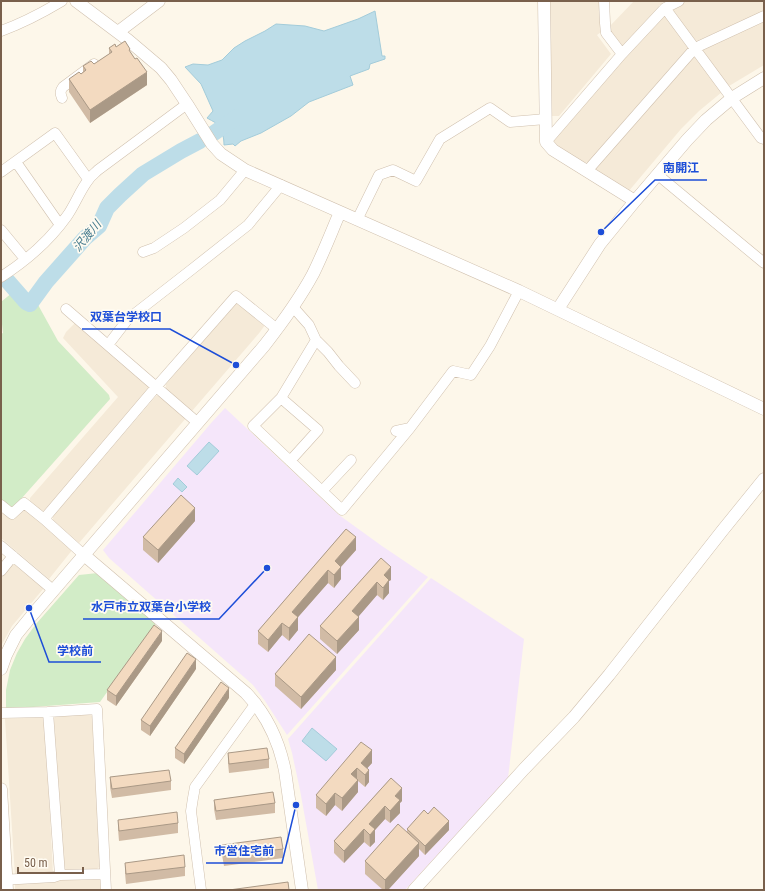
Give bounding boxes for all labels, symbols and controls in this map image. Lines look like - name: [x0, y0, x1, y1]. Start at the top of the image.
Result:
- callout: 南開江: [655, 156, 707, 180]
- text: 南開江: [663, 161, 699, 175]
- water label: 沢渡川: [70, 216, 105, 254]
- callout: 双葉台学校口: [82, 305, 170, 329]
- text: 双葉台学校口: [90, 310, 162, 324]
- callout: 水戸市立双葉台小学校: [83, 595, 219, 619]
- text: 水戸市立双葉台小学校: [91, 600, 211, 614]
- callout: 学校前: [49, 638, 101, 662]
- text: 学校前: [57, 644, 93, 658]
- callout: 市営住宅前: [206, 839, 282, 863]
- text: 市営住宅前: [214, 844, 274, 858]
- scale bar: [18, 849, 83, 875]
- text: 50 m: [24, 856, 48, 870]

